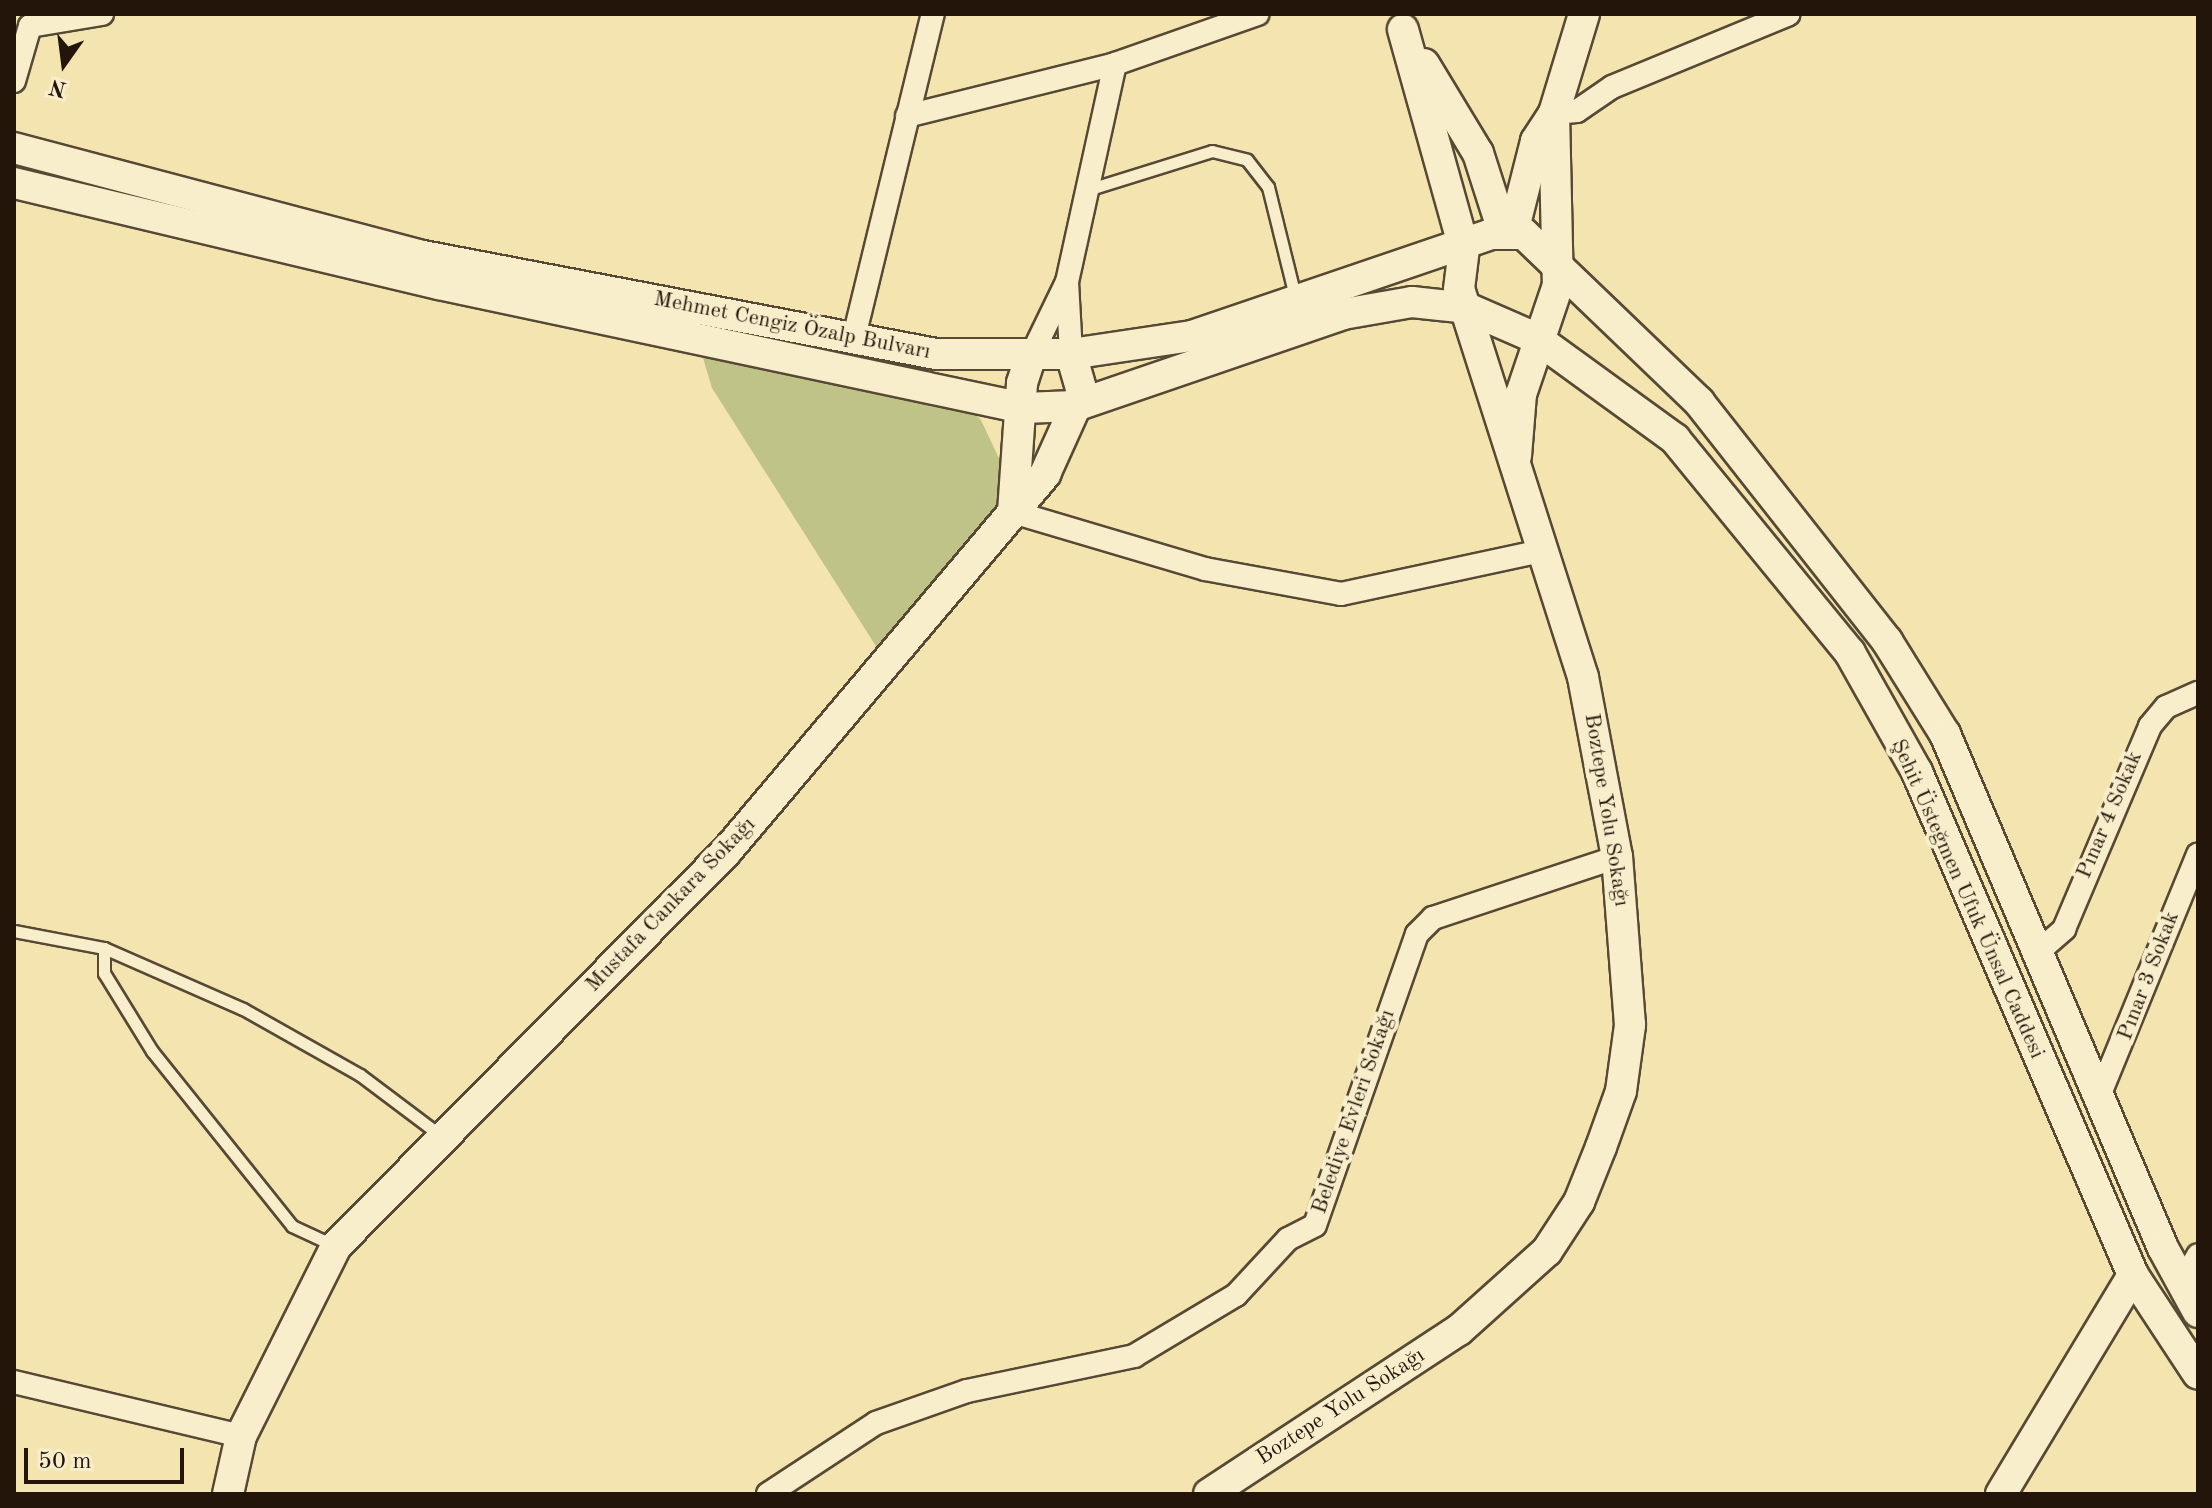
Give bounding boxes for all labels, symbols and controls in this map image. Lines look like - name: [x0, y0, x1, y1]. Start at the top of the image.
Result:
- north arrow: [24, 24, 104, 104]
- text: N: [47, 75, 69, 100]
- street label: Mehmet Cengiz Özalp Bulvarı: [651, 286, 933, 366]
- street label: Boztepe Yolu Sokağı: [1578, 712, 1634, 908]
- street label: Şehit Üsteğmen Ufuk Ünsal Caddesi: [1884, 735, 2050, 1063]
- street label: Pınar 4 Sokak: [2071, 747, 2149, 883]
- street label: Mustafa Cankara Sokağı: [581, 812, 761, 998]
- street label: Pınar 3 Sokak: [2112, 908, 2186, 1044]
- street label: Belediye Evleri Sokağı: [1307, 1006, 1401, 1218]
- street label: Boztepe Yolu Sokağı: [1252, 1343, 1430, 1471]
- scale bar: [28, 1432, 188, 1482]
- text: 50 m: [38, 1450, 92, 1474]

